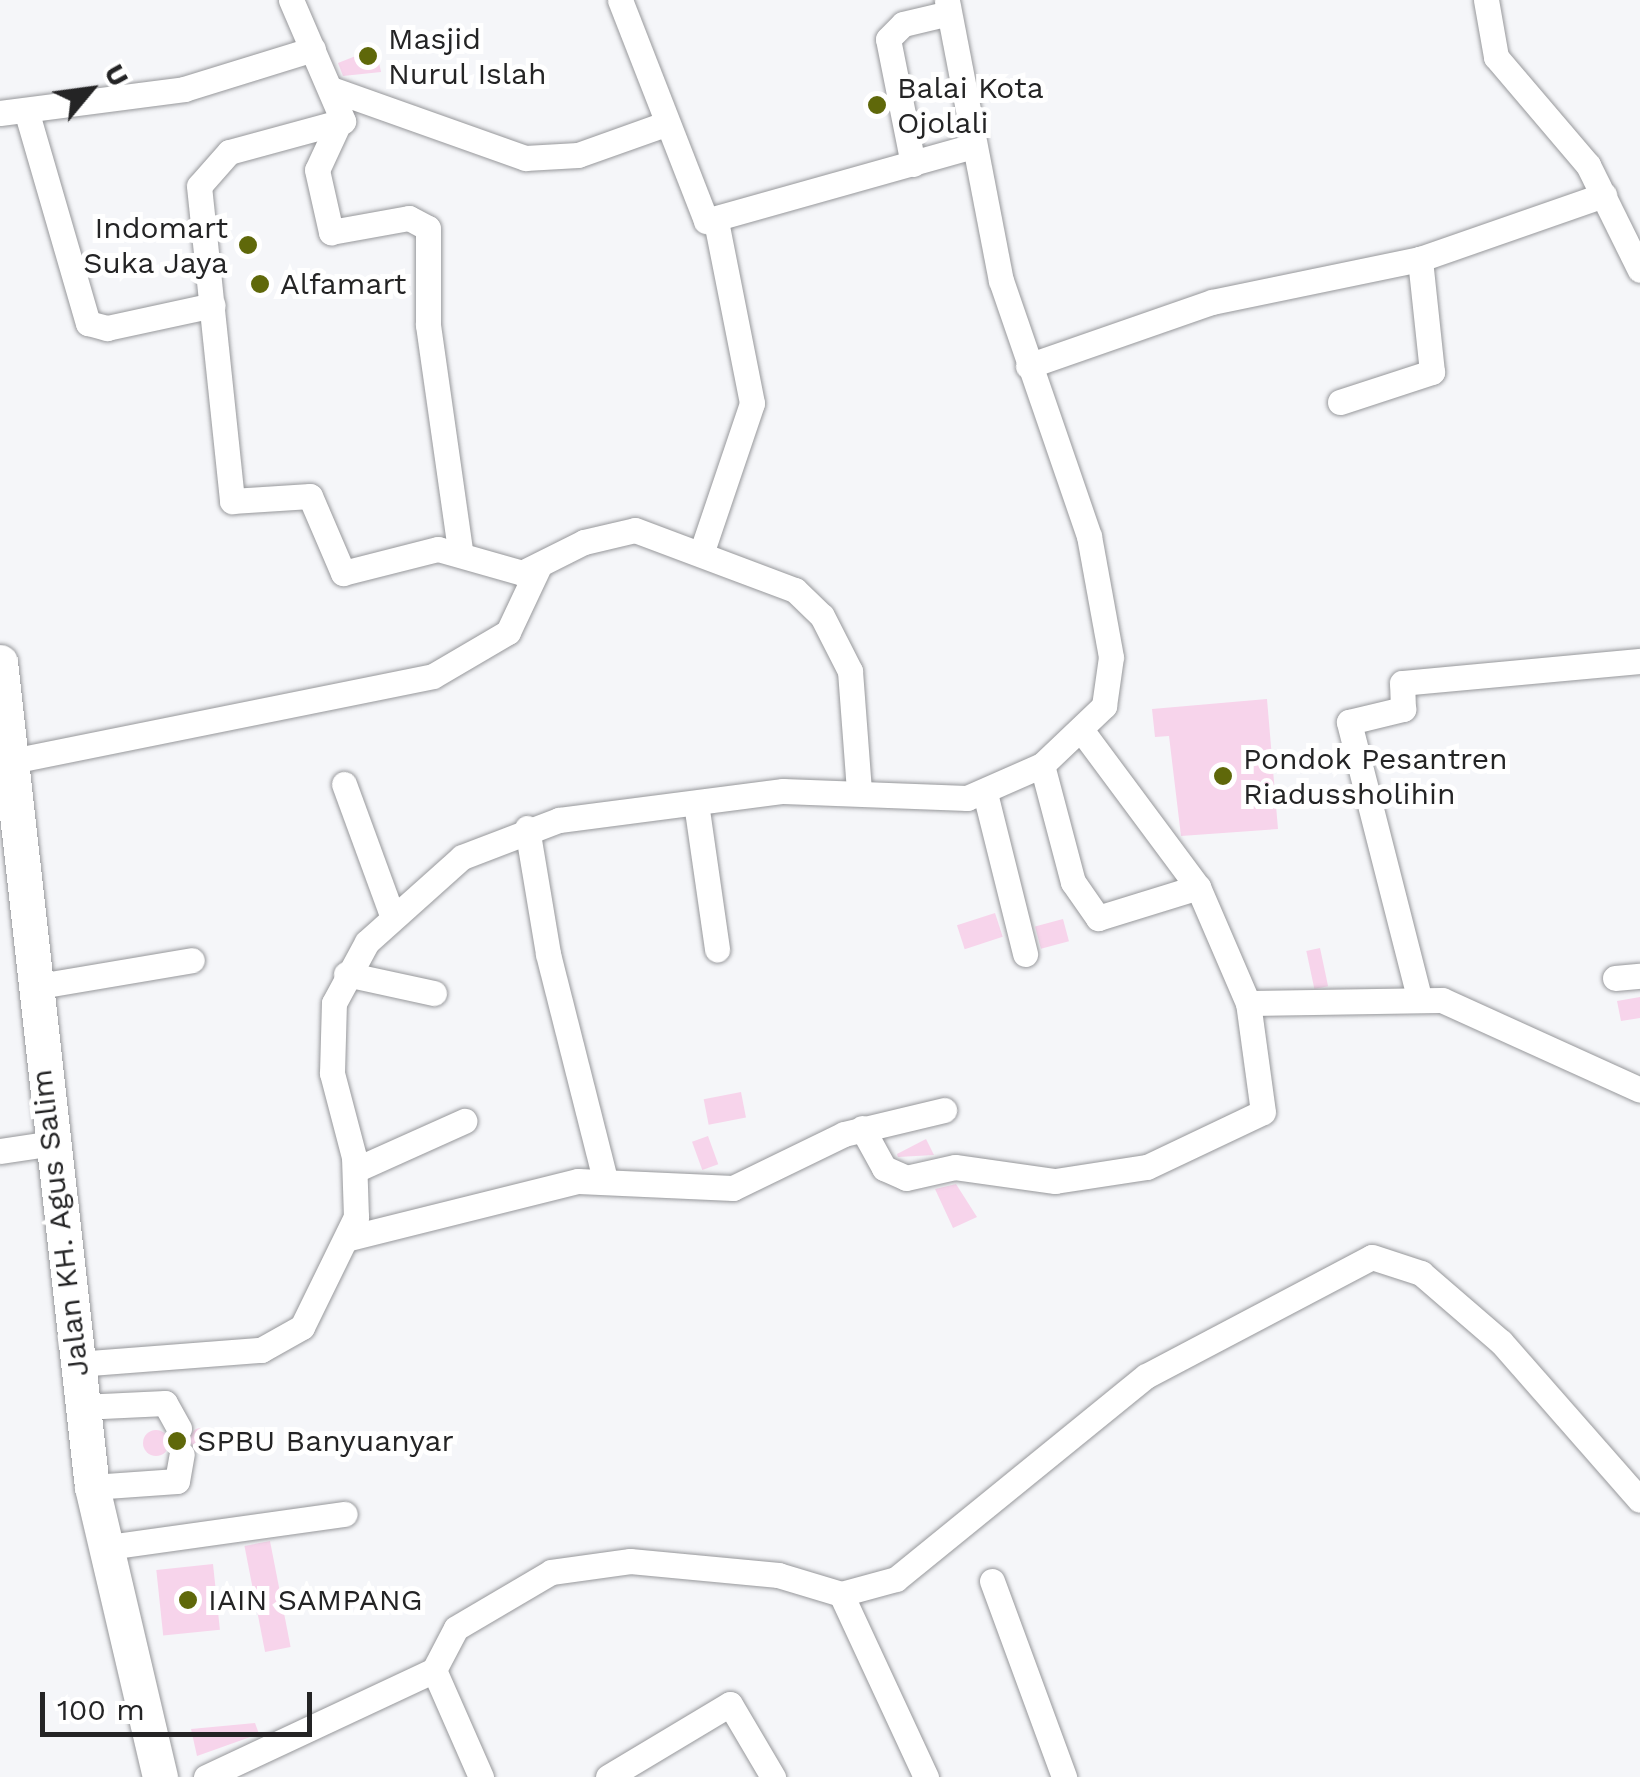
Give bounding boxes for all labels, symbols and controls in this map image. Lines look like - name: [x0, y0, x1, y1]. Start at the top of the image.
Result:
- place label: Masjid Nurul Islah: [388, 21, 548, 92]
- north arrow: [40, 40, 140, 140]
- marker: Masjid Nurul Islah: [357, 45, 379, 67]
- text: U: [97, 59, 136, 92]
- place label: Balai Kota Ojolali: [897, 70, 1044, 140]
- marker: Balai Kota Ojolali: [866, 94, 888, 116]
- place label: Indomart Suka Jaya: [82, 210, 228, 280]
- marker: Indomart Suka Jaya: [237, 234, 259, 256]
- place label: Alfamart: [280, 266, 406, 302]
- marker: Alfamart: [249, 273, 271, 295]
- place label: Pondok Pesantren Riadussholihin: [1243, 741, 1508, 812]
- marker: Pondok Pesantren Riadussholihin: [1212, 765, 1234, 787]
- street label: Jalan KH. Agus Salim: [23, 1067, 97, 1379]
- place label: SPBU Banyuanyar: [197, 1423, 454, 1459]
- marker: SPBU Banyuanyar: [166, 1430, 188, 1452]
- place label: IAIN SAMPANG: [208, 1582, 423, 1618]
- marker: IAIN SAMPANG: [177, 1589, 199, 1611]
- scale bar: [45, 1672, 318, 1734]
- text: 100 m: [57, 1692, 145, 1727]

